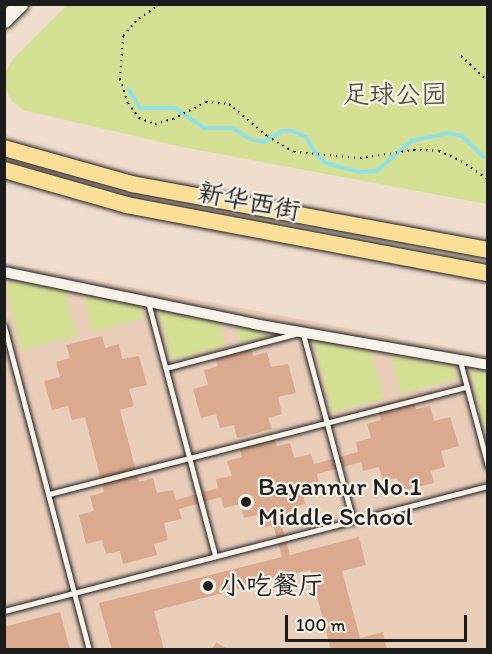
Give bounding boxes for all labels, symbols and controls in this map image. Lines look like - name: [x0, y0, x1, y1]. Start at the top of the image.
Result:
- park label: 足球公园: [343, 79, 447, 111]
- street label: 新华西街: [195, 177, 303, 227]
- place label: Bayannur No.1 Middle School: [258, 471, 422, 532]
- marker: Bayannur No.1 Middle School: [239, 495, 253, 509]
- place label: 小吃餐厅: [220, 570, 324, 602]
- marker: 小吃餐厅: [201, 579, 215, 593]
- scale bar: [288, 603, 470, 641]
- text: 100 m: [296, 614, 346, 636]

